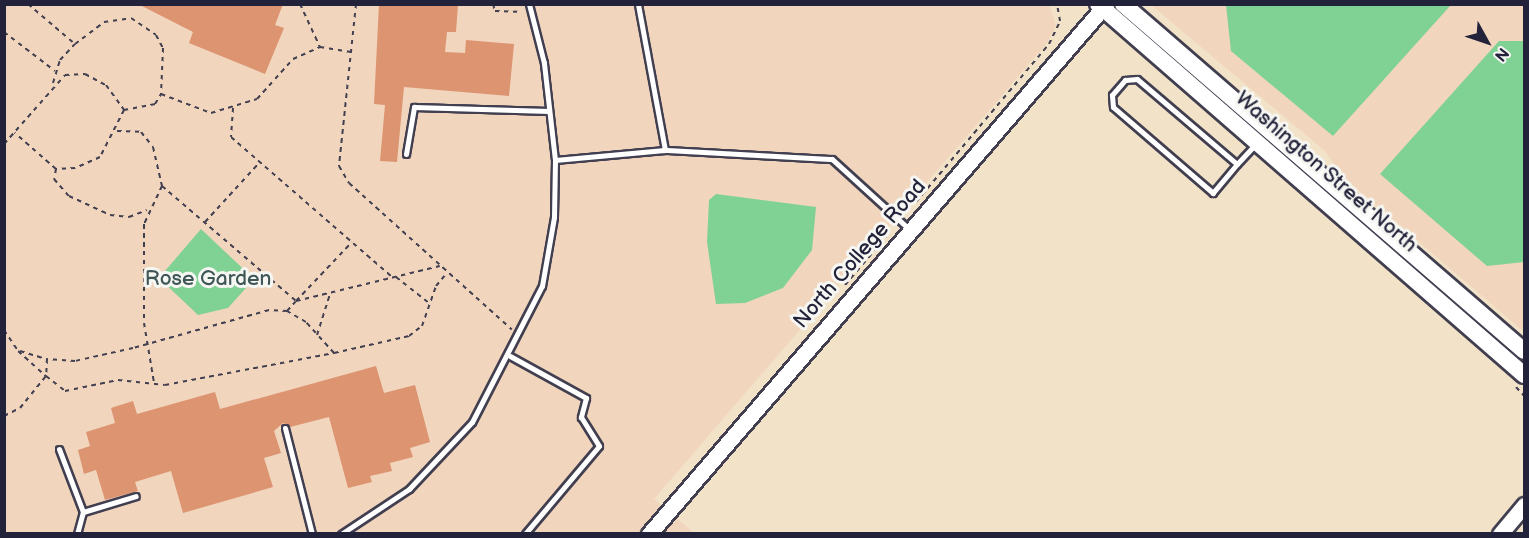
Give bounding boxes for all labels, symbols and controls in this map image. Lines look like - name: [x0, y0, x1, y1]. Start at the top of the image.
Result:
- north arrow: [1457, 12, 1517, 72]
- text: N: [1490, 43, 1512, 65]
- street label: Washington Street North: [1230, 86, 1422, 258]
- street label: North College Road: [789, 174, 931, 334]
- park label: Rose Garden: [145, 266, 271, 292]

